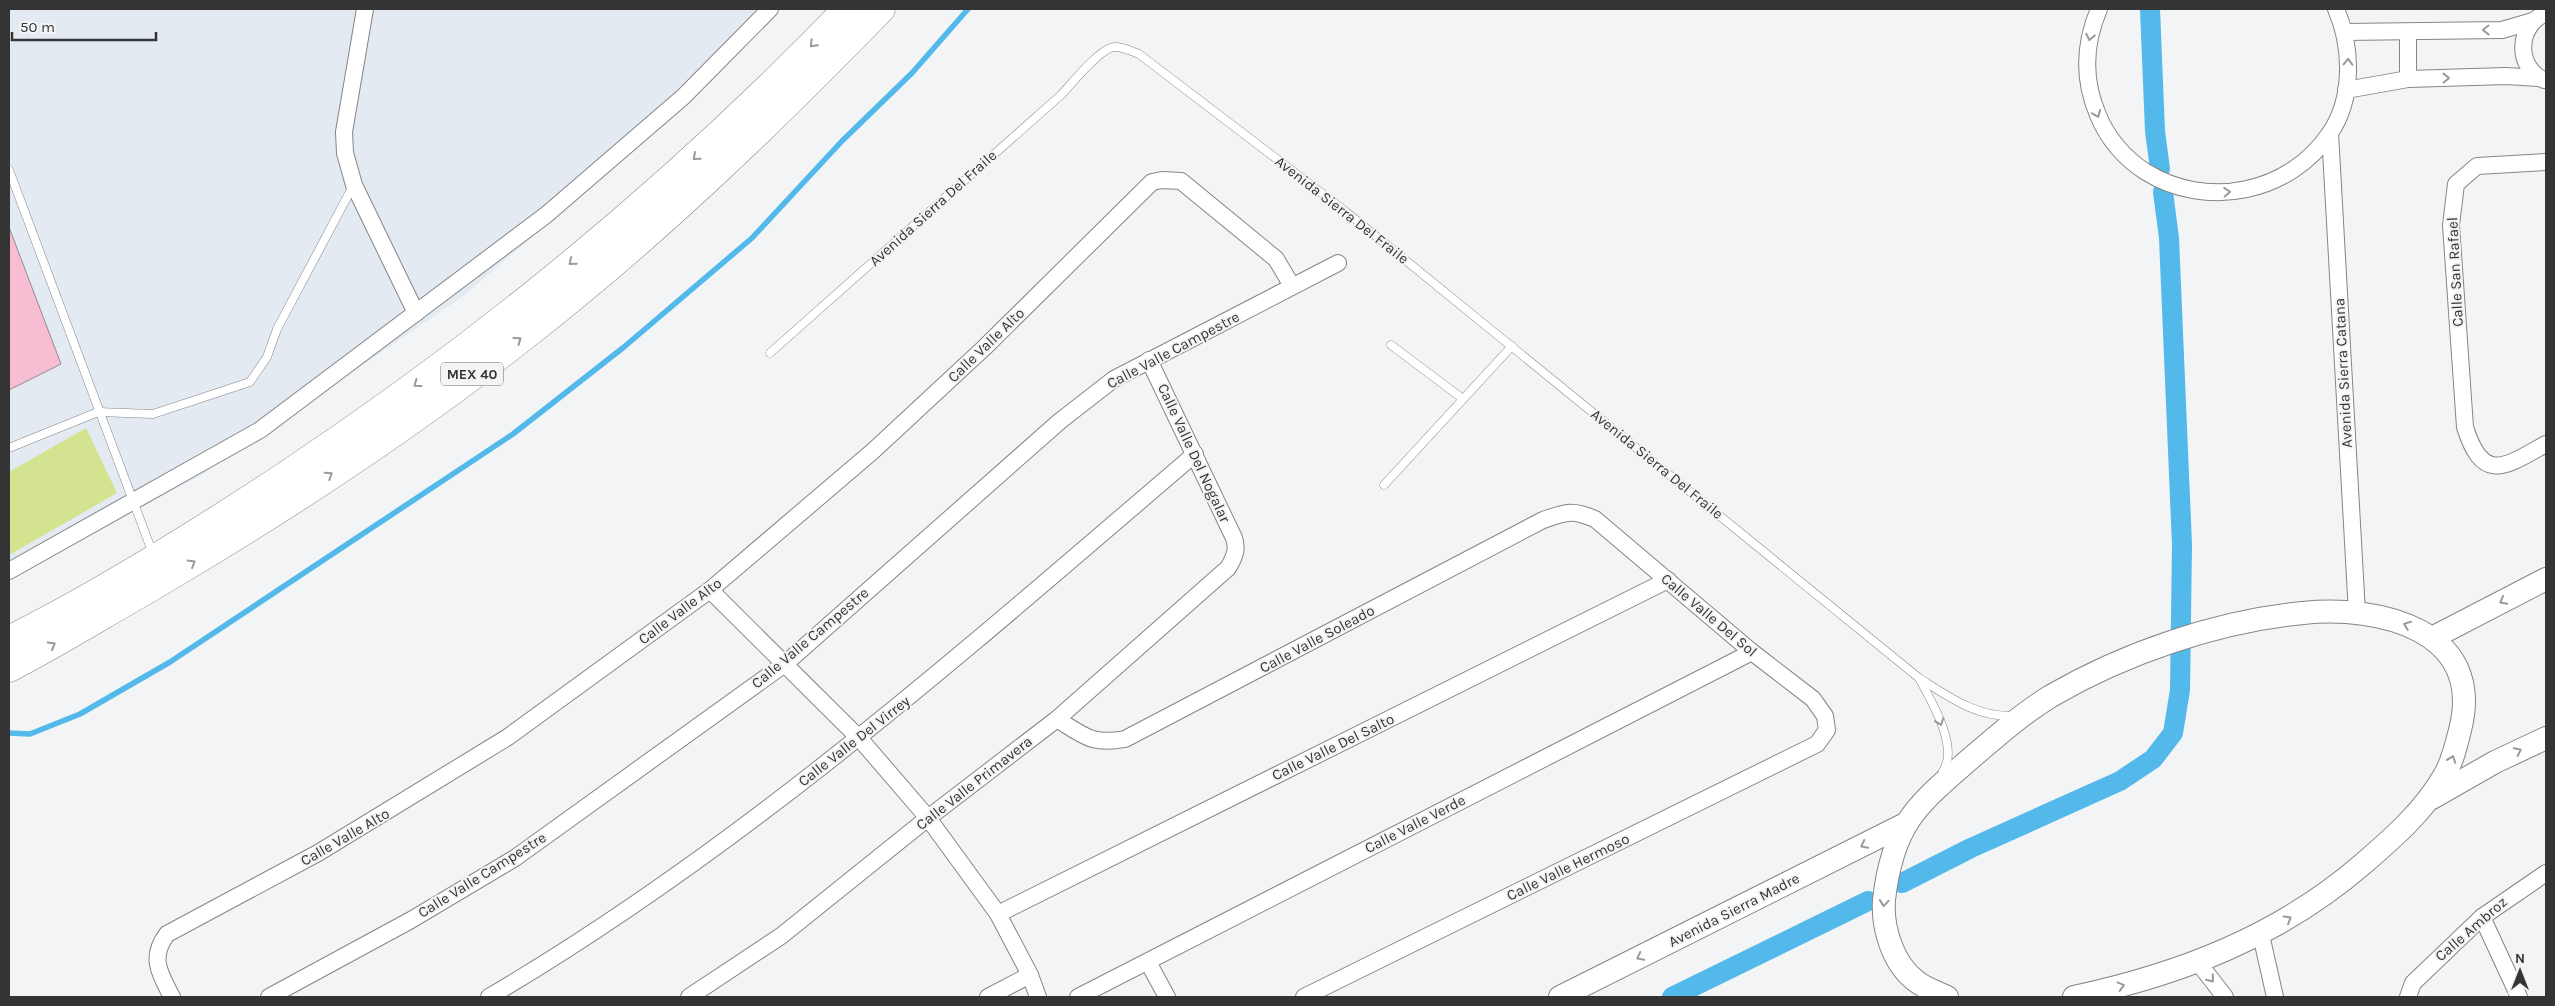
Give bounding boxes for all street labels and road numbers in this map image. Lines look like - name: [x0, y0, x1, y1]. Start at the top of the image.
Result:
- street label: Avenida Sierra Del Fraile: [866, 146, 1000, 270]
- street label: Avenida Sierra Del Fraile: [1271, 152, 1413, 268]
- street label: Calle San Rafael: [2443, 217, 2467, 327]
- street label: Avenida Sierra Catana: [2330, 297, 2356, 449]
- street label: Calle Valle Alto: [944, 304, 1028, 386]
- street label: Calle Valle Campestre: [1104, 307, 1242, 393]
- road number: MEX 40: [441, 362, 503, 386]
- street label: Calle Valle Del Nogalar: [1154, 381, 1234, 526]
- street label: Avenida Sierra Del Fraile: [1587, 405, 1727, 523]
- street label: Calle Valle Del Sol: [1657, 570, 1761, 660]
- street label: Calle Valle Alto: [635, 574, 725, 648]
- street label: Calle Valle Campestre: [748, 584, 872, 692]
- street label: Calle Valle Soleado: [1256, 601, 1378, 677]
- street label: Calle Valle Del Virrey: [795, 692, 913, 790]
- street label: Calle Valle Del Salto: [1269, 710, 1397, 784]
- street label: Calle Valle Primavera: [912, 732, 1036, 834]
- street label: Calle Valle Verde: [1362, 791, 1468, 857]
- street label: Calle Valle Alto: [297, 804, 393, 870]
- street label: Calle Valle Campestre: [415, 828, 549, 922]
- street label: Calle Valle Hermoso: [1504, 829, 1632, 905]
- street label: Avenida Sierra Madre: [1665, 869, 1803, 951]
- street label: Calle Ambroz: [2431, 893, 2511, 965]

